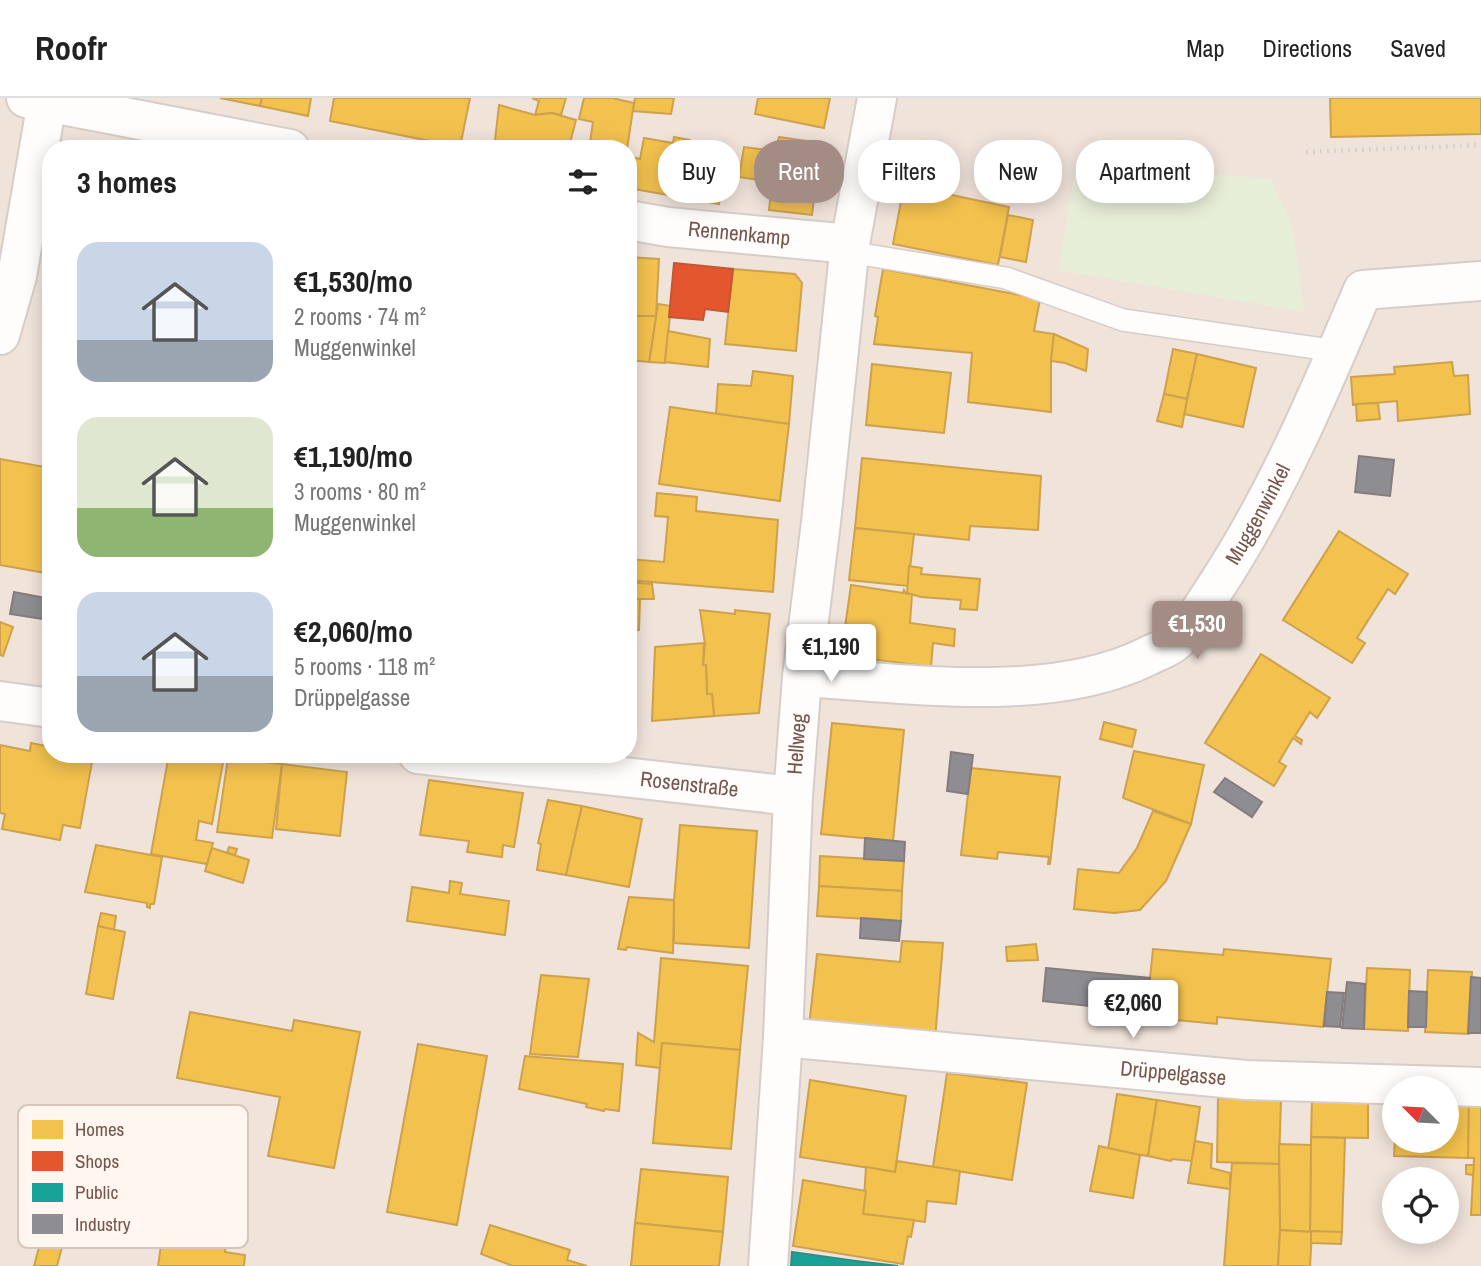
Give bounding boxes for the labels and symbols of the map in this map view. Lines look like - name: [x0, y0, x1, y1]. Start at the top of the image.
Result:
- street label: Rennenkamp: [687, 214, 791, 252]
- street label: Muggenwinkel: [1218, 459, 1297, 570]
- pin: €1,530: [1140, 602, 1254, 661]
- pin: €1,190: [774, 624, 888, 684]
- street label: Hellweg: [780, 712, 813, 775]
- street label: Rosenstraße: [639, 764, 740, 804]
- pin: €2,060: [1076, 981, 1190, 1040]
- street label: Drüppelgasse: [1119, 1053, 1228, 1092]
- north arrow: [1382, 1076, 1460, 1153]
- legend: [18, 1105, 248, 1248]
- text: Homes: [75, 1116, 125, 1142]
- text: Shops: [75, 1148, 119, 1174]
- text: Public: [75, 1179, 119, 1205]
- text: Industry: [75, 1211, 131, 1237]

